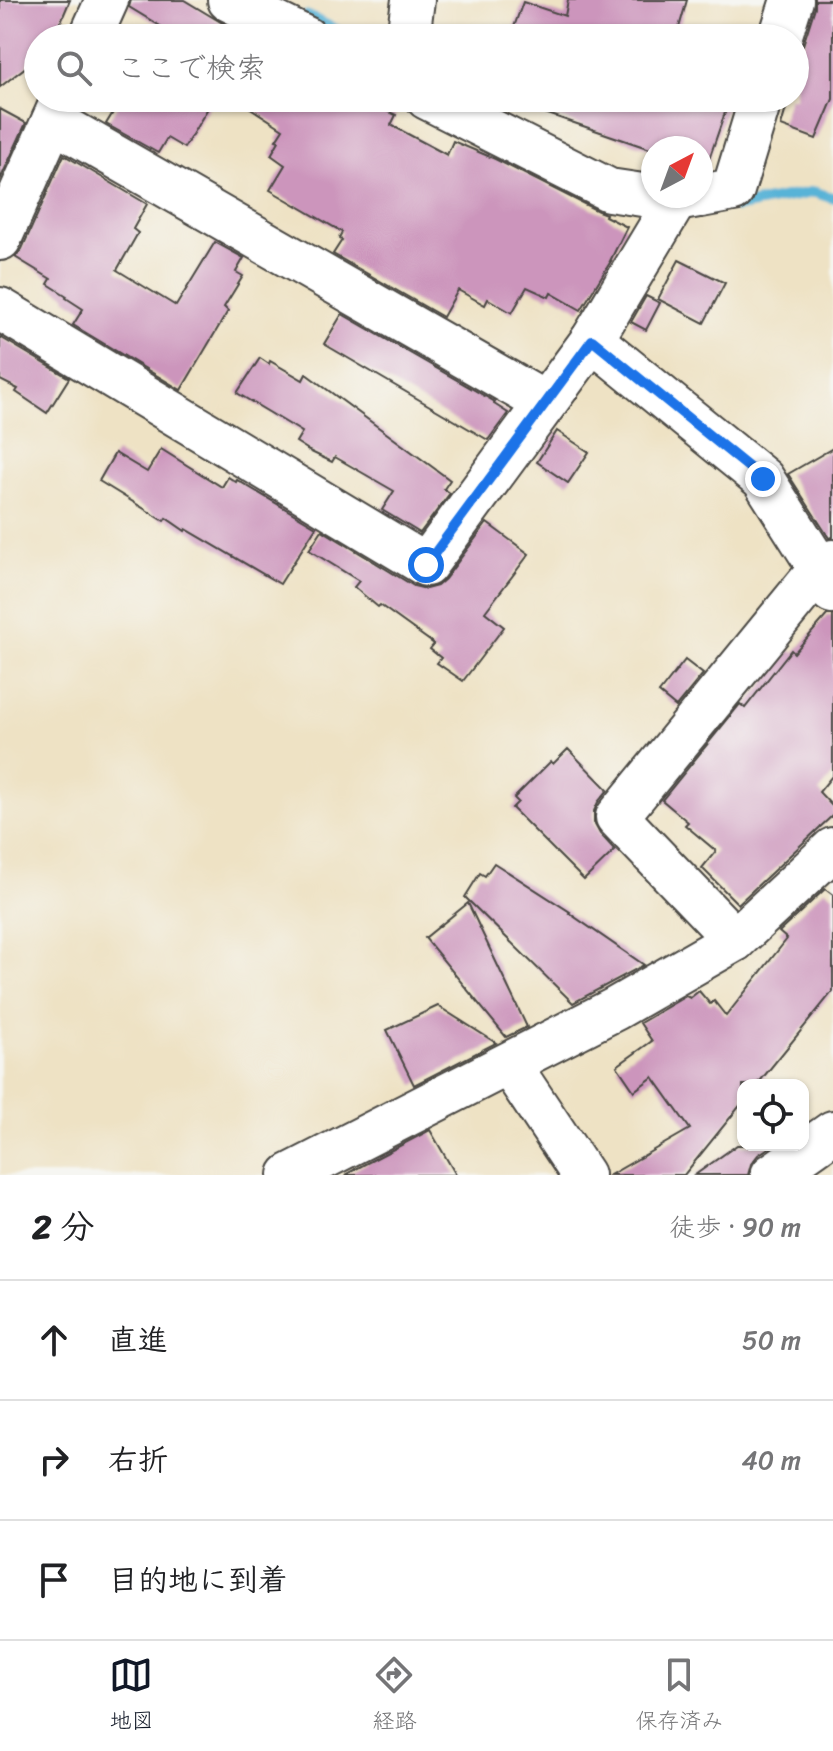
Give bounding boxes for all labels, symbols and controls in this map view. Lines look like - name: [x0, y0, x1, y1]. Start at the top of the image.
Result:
- search box: [24, 24, 809, 112]
- text: ここで検索: [116, 41, 266, 95]
- icon: search: [52, 46, 96, 90]
- north arrow: [641, 136, 713, 208]
- route end: [745, 461, 781, 497]
- route start: [408, 547, 444, 583]
- map controls: [737, 1079, 809, 1151]
- button: locate: [737, 1079, 809, 1151]
- text: 2 分: [32, 1197, 94, 1257]
- text: 徒歩 · 90 m: [669, 1204, 801, 1250]
- text: 直進: [108, 1313, 168, 1367]
- text: 50 m: [742, 1317, 801, 1363]
- icon: ahead: [32, 1318, 76, 1362]
- text: 右折: [108, 1433, 168, 1487]
- text: 40 m: [742, 1437, 801, 1483]
- icon: right: [32, 1438, 76, 1482]
- text: 目的地に到着: [108, 1553, 288, 1607]
- icon: arrive: [32, 1558, 76, 1602]
- tab: 地図: [109, 1653, 154, 1740]
- tab: 経路: [372, 1653, 417, 1740]
- tab: 保存済み: [635, 1653, 724, 1740]

